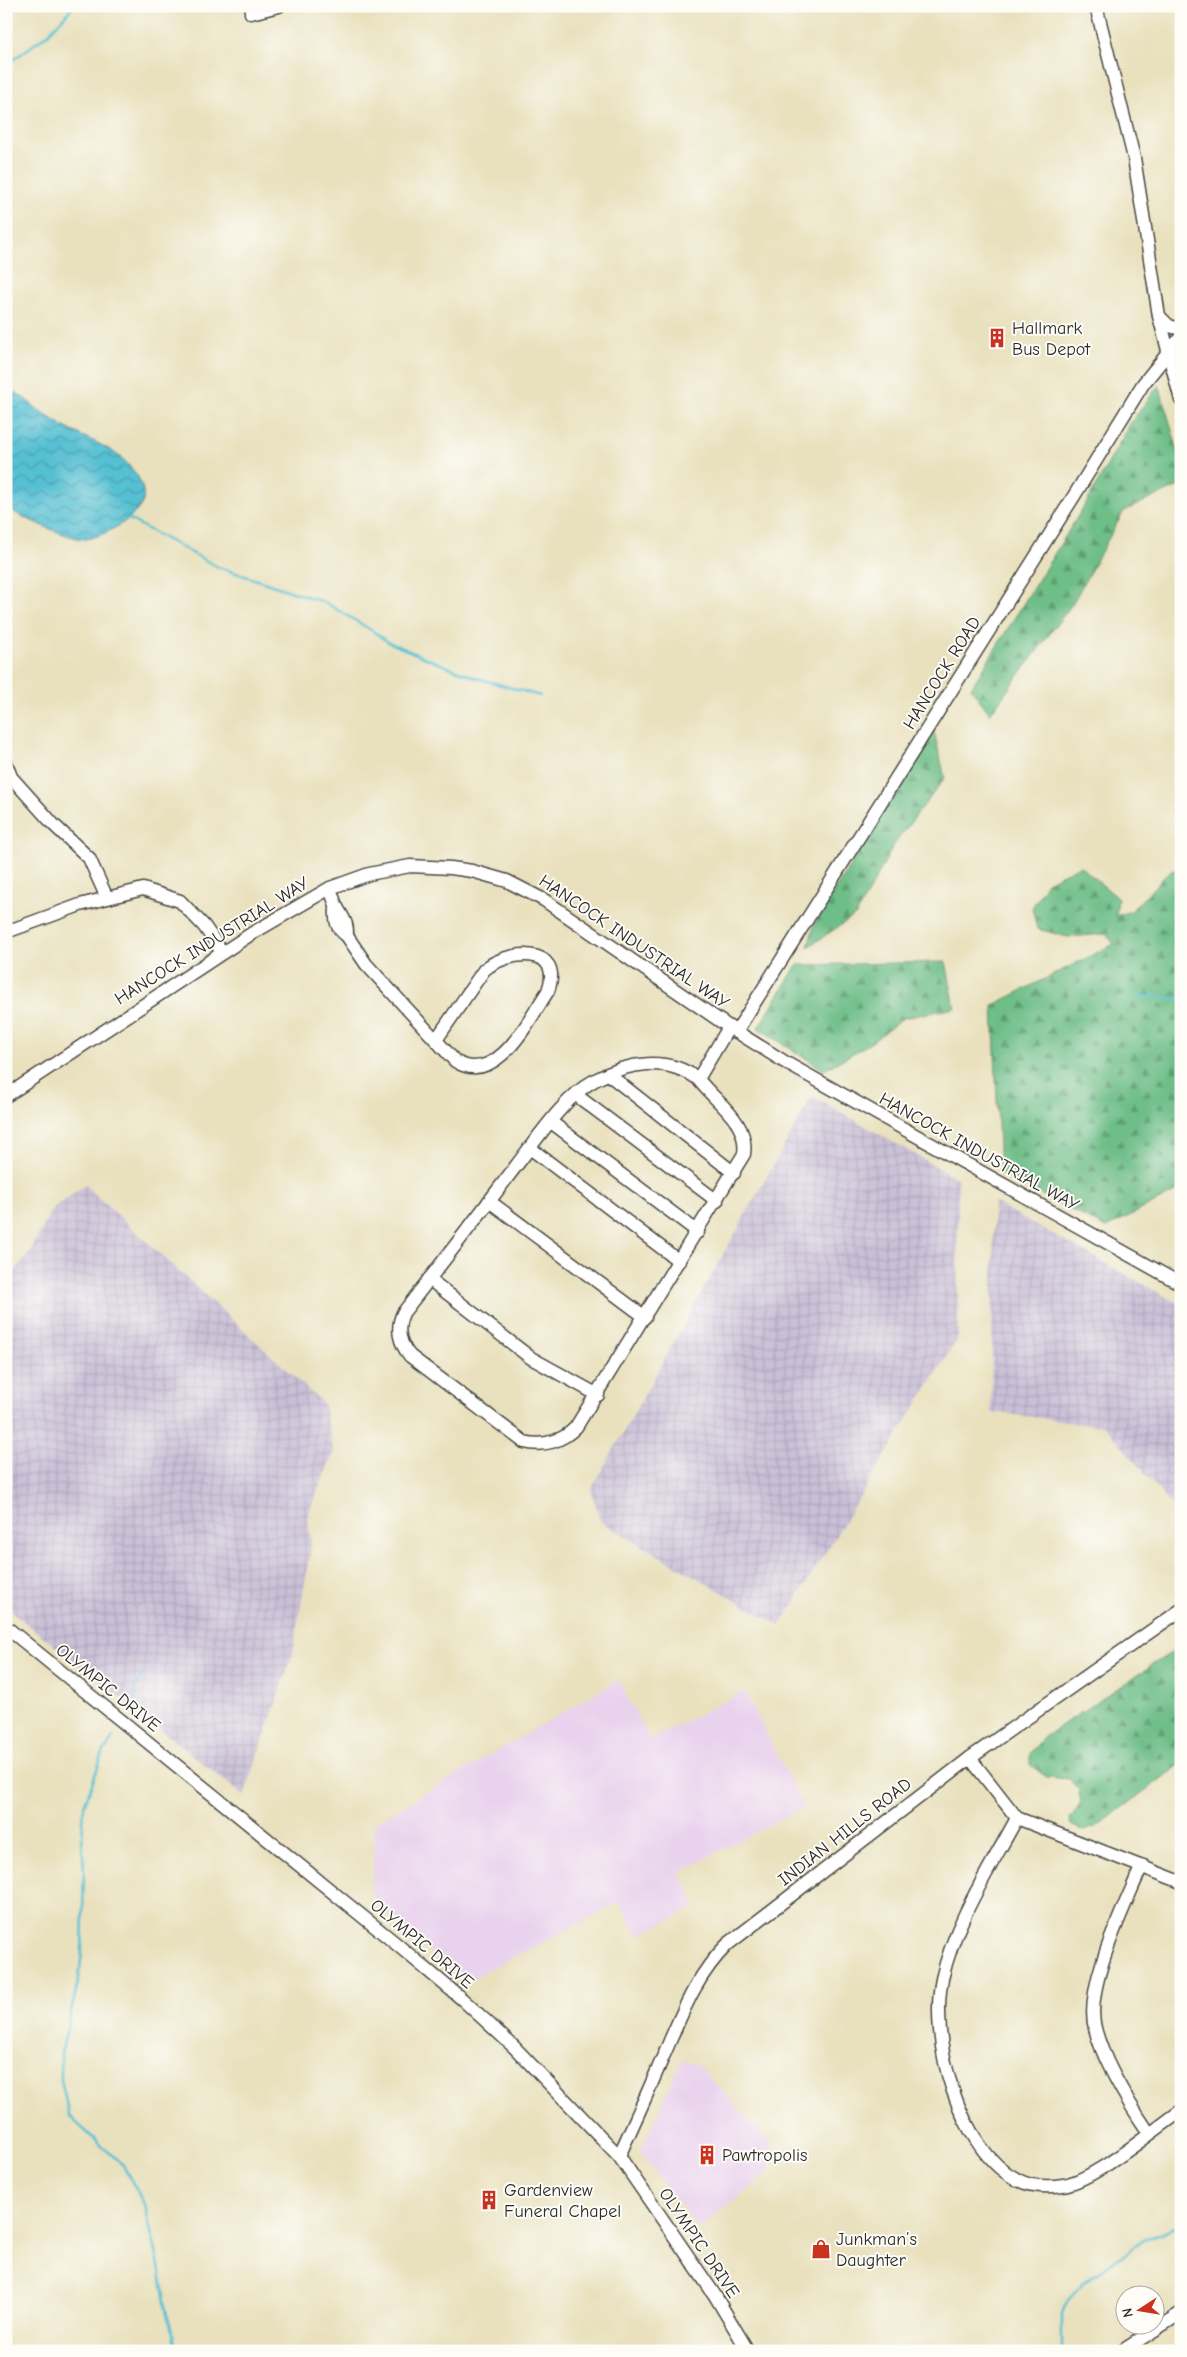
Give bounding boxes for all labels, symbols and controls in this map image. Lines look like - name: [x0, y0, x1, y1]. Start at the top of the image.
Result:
- place label: Hallmark Bus Depot: [1012, 318, 1091, 360]
- building icon: Hallmark Bus Depot: [986, 327, 1008, 349]
- street label: HANCOCK ROAD: [899, 613, 985, 733]
- street label: HANCOCK INDUSTRIAL WAY: [535, 870, 733, 1014]
- street label: HANCOCK INDUSTRIAL WAY: [111, 872, 313, 1010]
- street label: HANCOCK INDUSTRIAL WAY: [875, 1088, 1083, 1216]
- street label: OLYMPIC DRIVE: [52, 1639, 165, 1737]
- street label: INDIAN HILLS ROAD: [774, 1774, 916, 1890]
- street label: OLYMPIC DRIVE: [366, 1895, 478, 1993]
- building icon: Pawtropolis: [696, 2144, 718, 2166]
- place label: Pawtropolis: [722, 2145, 807, 2166]
- place label: Gardenview Funeral Chapel: [504, 2180, 621, 2222]
- street label: OLYMPIC DRIVE: [654, 2184, 744, 2302]
- building icon: Gardenview Funeral Chapel: [478, 2189, 500, 2211]
- place label: Junkman’s Daughter: [836, 2229, 917, 2271]
- shop icon: Junkman’s Daughter: [810, 2238, 832, 2260]
- north arrow: [1114, 2284, 1164, 2334]
- text: N: [1119, 2306, 1137, 2319]

